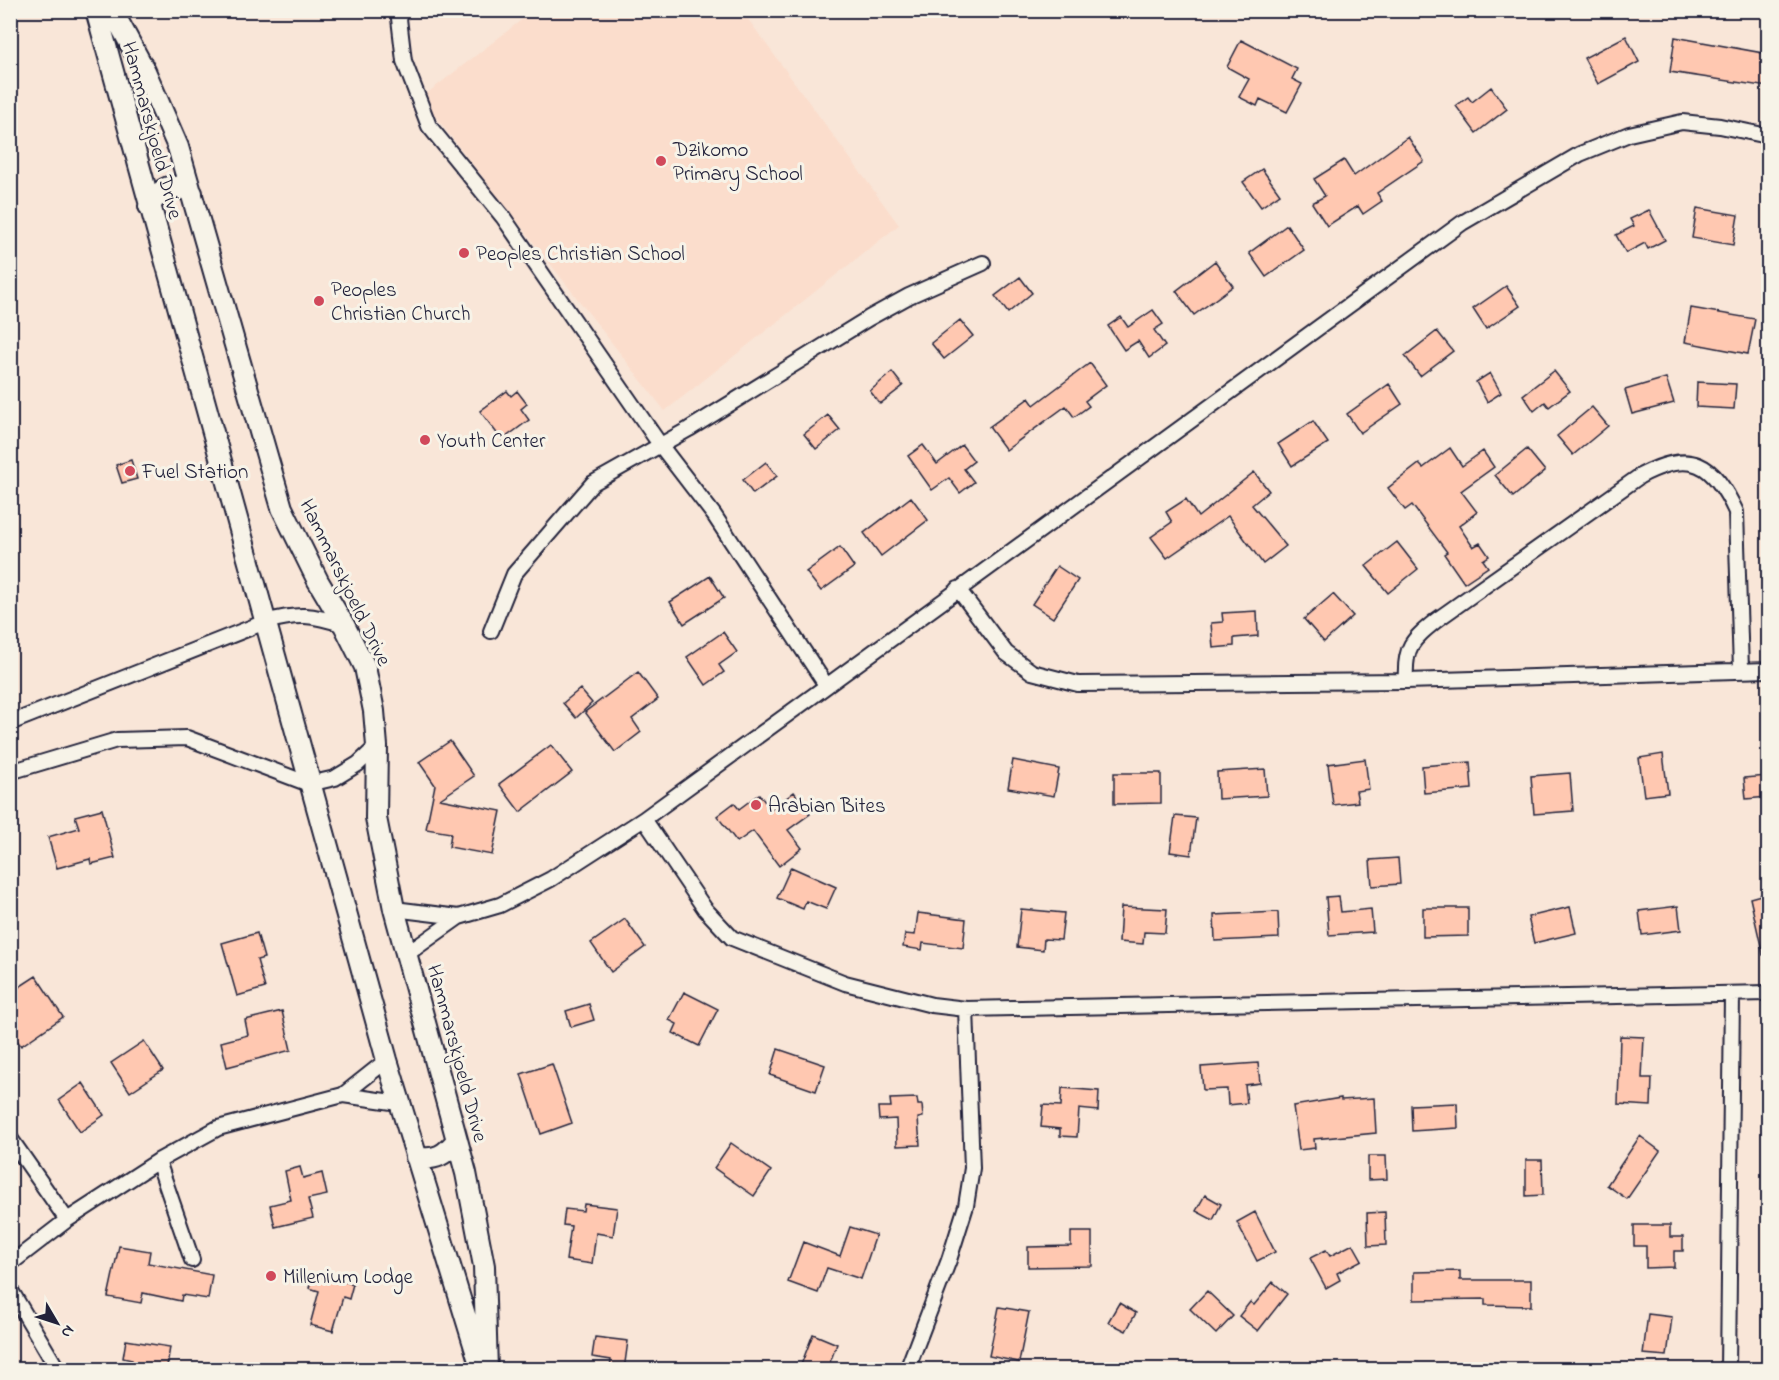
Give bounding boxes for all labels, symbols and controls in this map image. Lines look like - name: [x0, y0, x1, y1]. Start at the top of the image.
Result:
- street label: Hammarskjoeld Drive: [113, 38, 189, 223]
- place label: Dzikomo Primary School: [672, 136, 803, 192]
- marker: Dzikomo Primary School: [654, 154, 668, 168]
- place label: Peoples Christian School: [476, 240, 685, 270]
- marker: Peoples Christian School: [457, 246, 471, 260]
- place label: Peoples Christian Church: [331, 276, 471, 330]
- marker: Peoples Christian Church: [312, 294, 326, 308]
- place label: Youth Center: [437, 427, 546, 457]
- marker: Youth Center: [418, 433, 432, 447]
- place label: Fuel Station: [141, 458, 248, 488]
- marker: Fuel Station: [123, 464, 137, 478]
- street label: Hammarskjoeld Drive: [291, 494, 398, 672]
- place label: Arabian Bites: [768, 792, 886, 822]
- marker: Arabian Bites: [749, 798, 763, 812]
- street label: Hammarskjoeld Drive: [418, 961, 494, 1146]
- place label: Millenium Lodge: [283, 1263, 414, 1295]
- marker: Millenium Lodge: [264, 1269, 278, 1283]
- north arrow: [27, 1293, 87, 1353]
- text: N: [54, 1319, 80, 1343]

